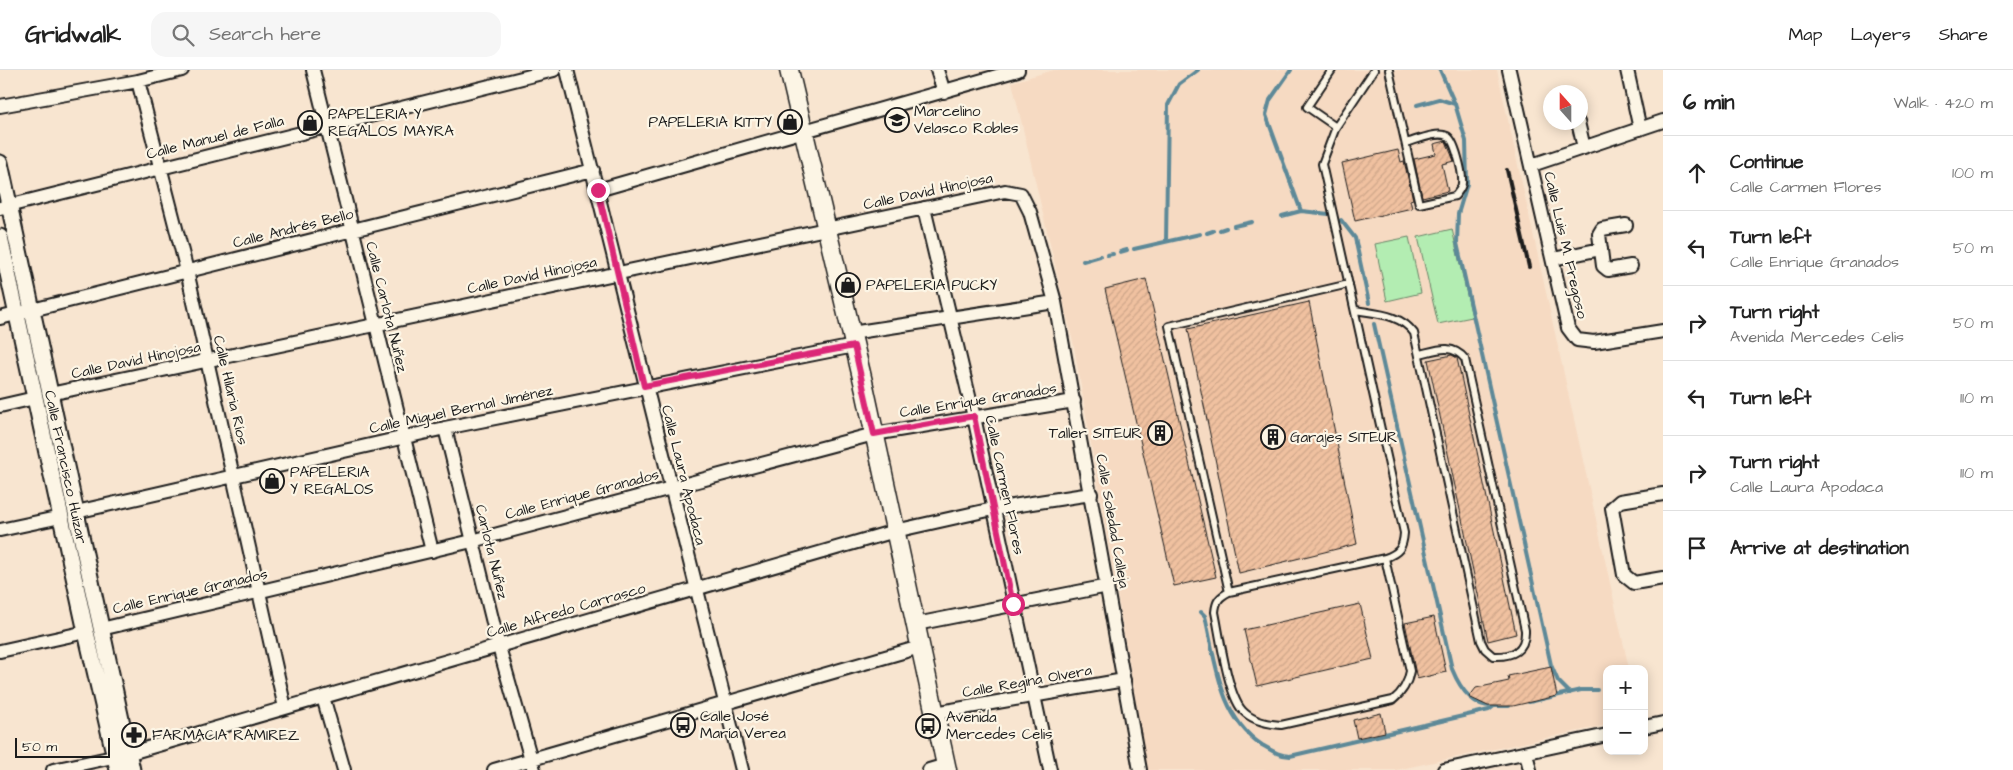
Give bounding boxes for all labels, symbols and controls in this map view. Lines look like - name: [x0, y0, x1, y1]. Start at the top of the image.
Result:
- search box: [151, 12, 501, 57]
- text: Gridwalk: [25, 18, 121, 52]
- icon: search: [169, 21, 197, 49]
- text: Search here: [209, 21, 321, 48]
- text: Map: [1788, 22, 1822, 47]
- text: Layers: [1850, 22, 1911, 47]
- text: Share: [1939, 22, 1988, 47]
- north arrow: [1543, 85, 1588, 130]
- text: 6 min: [1683, 88, 1735, 117]
- text: Walk · 420 m: [1893, 92, 1993, 114]
- place label: Marcelino Velasco Robles: [914, 101, 1019, 139]
- place label: PAPELERIA Y REGALOS MAYRA: [328, 104, 454, 142]
- school or university icon: Marcelino Velasco Robles: [884, 107, 910, 133]
- shop icon: PAPELERIA KITTY: [777, 109, 803, 135]
- street label: Calle Manuel de Falla: [144, 110, 286, 165]
- shop icon: PAPELERIA Y REGALOS MAYRA: [297, 110, 323, 136]
- place label: PAPELERIA KITTY: [648, 112, 772, 133]
- text: Continue: [1730, 149, 1804, 176]
- icon: ahead: [1683, 159, 1711, 187]
- text: 100 m: [1952, 162, 1993, 184]
- street label: Calle David Hinojosa: [861, 167, 995, 215]
- street label: Calle Luis M. Fregoso: [1537, 170, 1593, 321]
- text: Calle Carmen Flores: [1730, 176, 1881, 198]
- route end: [587, 179, 610, 202]
- street label: Calle Andrés Bello: [231, 203, 356, 254]
- text: Turn left: [1730, 224, 1811, 251]
- icon: left: [1683, 234, 1711, 262]
- text: 50 m: [1953, 237, 1993, 259]
- street label: Calle Carlota Nuñez: [360, 239, 413, 375]
- street label: Calle David Hinojosa: [465, 251, 599, 299]
- text: Calle Enrique Granados: [1730, 251, 1899, 273]
- shop icon: PAPELERIA PUCKY: [835, 272, 861, 298]
- place label: PAPELERIA PUCKY: [866, 275, 997, 296]
- text: Turn right: [1730, 299, 1819, 326]
- icon: right: [1683, 309, 1711, 337]
- text: 50 m: [1953, 312, 1993, 334]
- text: Avenida Mercedes Celis: [1730, 326, 1904, 348]
- street label: Calle Hilaria Ríos: [208, 333, 253, 447]
- street label: Calle David Hinojosa: [69, 336, 203, 384]
- street label: Calle Enrique Granados: [898, 378, 1058, 423]
- street label: Calle Miguel Bernal Jiménez: [367, 380, 556, 440]
- icon: left: [1683, 384, 1711, 412]
- text: Turn left: [1730, 385, 1811, 412]
- text: 110 m: [1960, 387, 1993, 409]
- street label: Calle Francisco Huízar: [39, 388, 92, 546]
- street label: Calle Laura Apodaca: [656, 403, 711, 548]
- street label: Calle Carmen Flores: [979, 413, 1030, 557]
- building icon: Taller SITEUR: [1147, 420, 1173, 446]
- place label: Taller SITEUR: [1049, 423, 1142, 444]
- building icon: Garajes SITEUR: [1260, 424, 1286, 450]
- place label: Garajes SITEUR: [1290, 427, 1398, 448]
- text: Turn right: [1730, 449, 1819, 476]
- street label: Calle Soledad Calleja: [1090, 452, 1135, 590]
- icon: right: [1683, 459, 1711, 487]
- place label: PAPELERIA Y REGALOS: [290, 462, 374, 500]
- text: 110 m: [1960, 462, 1993, 484]
- street label: Calle Enrique Granados: [503, 464, 662, 525]
- shop icon: PAPELERIA Y REGALOS: [259, 468, 285, 494]
- text: Calle Laura Apodaca: [1730, 476, 1883, 498]
- street label: Carlota Nuñez: [470, 502, 514, 602]
- icon: arrive: [1683, 534, 1711, 562]
- text: Arrive at destination: [1730, 535, 1909, 562]
- street label: Calle Enrique Granados: [111, 563, 270, 620]
- street label: Calle Alfredo Carrasco: [484, 578, 649, 643]
- route start: [1002, 593, 1025, 616]
- street label: Calle Regina Olvera: [961, 660, 1094, 704]
- map controls: [1603, 665, 1648, 755]
- button: +: [1603, 665, 1648, 710]
- place label: Calle José María Verea: [700, 706, 786, 744]
- place label: Avenida Mercedes Celis: [946, 707, 1053, 745]
- button: −: [1603, 710, 1648, 755]
- bus stop icon: Calle José María Verea: [670, 712, 696, 738]
- bus stop icon: Avenida Mercedes Celis: [915, 713, 941, 739]
- pharmacy icon: FARMACIA RAMIREZ: [121, 722, 147, 748]
- place label: FARMACIA RAMIREZ: [152, 725, 300, 746]
- scale bar: [15, 735, 110, 758]
- text: 50 m: [22, 737, 57, 757]

